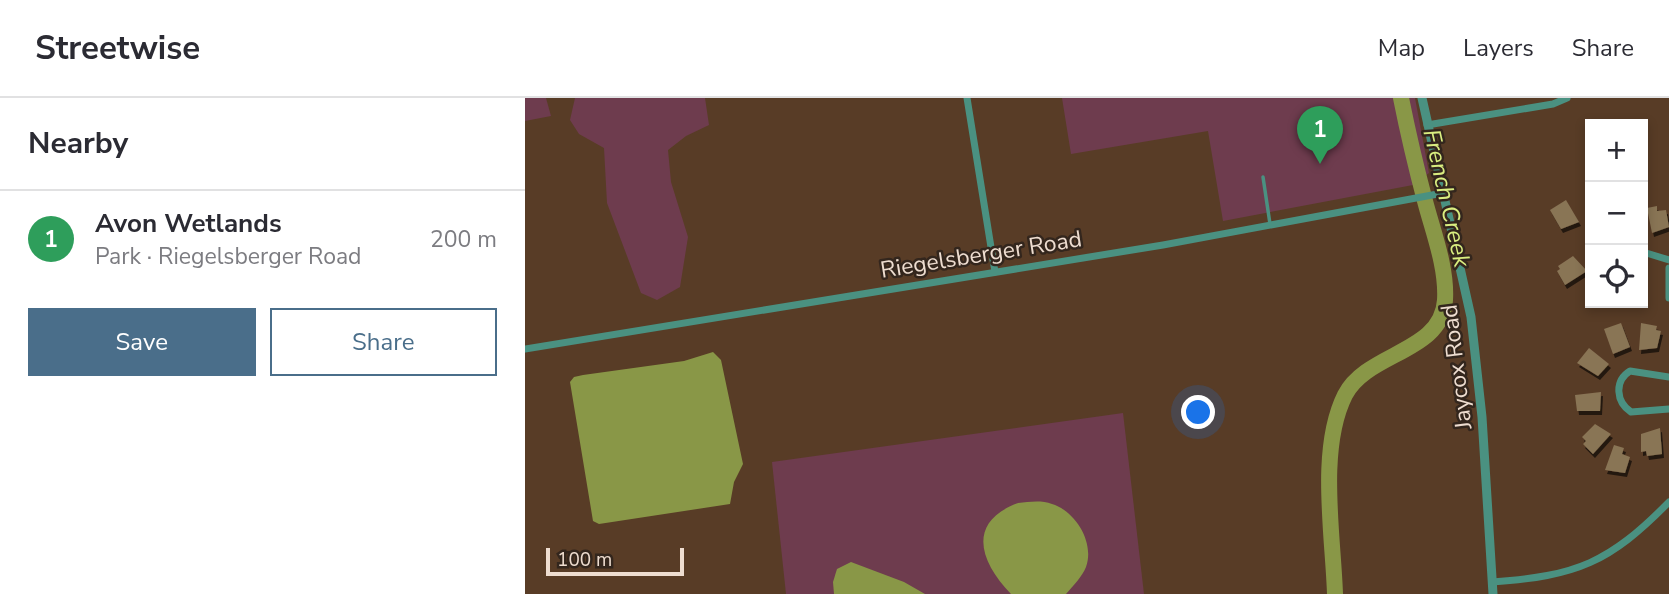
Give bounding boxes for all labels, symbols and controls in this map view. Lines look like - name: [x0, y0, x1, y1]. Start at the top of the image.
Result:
- text: Streetwise: [35, 26, 200, 71]
- text: Map: [1378, 32, 1425, 64]
- text: Layers: [1463, 32, 1534, 64]
- text: Share: [1572, 32, 1634, 64]
- pin: 1: [1297, 106, 1343, 164]
- map controls: [1585, 119, 1648, 308]
- button: +: [1585, 119, 1648, 182]
- text: Nearby: [28, 123, 128, 164]
- water label: French Creek: [1416, 126, 1479, 271]
- button: −: [1585, 182, 1648, 245]
- text: Avon Wetlands: [95, 206, 282, 241]
- street label: Riegelsberger Road: [878, 223, 1084, 286]
- text: 1: [44, 224, 58, 255]
- text: 200 m: [430, 224, 497, 255]
- text: Park · Riegelsberger Road: [95, 241, 362, 272]
- button: locate: [1585, 245, 1648, 308]
- street label: Jaycox Road: [1433, 303, 1480, 432]
- button: Save: [28, 308, 256, 376]
- button: Share: [270, 308, 497, 376]
- your location: [1181, 395, 1215, 429]
- scale bar: [546, 545, 684, 577]
- text: 100 m: [557, 547, 612, 573]

